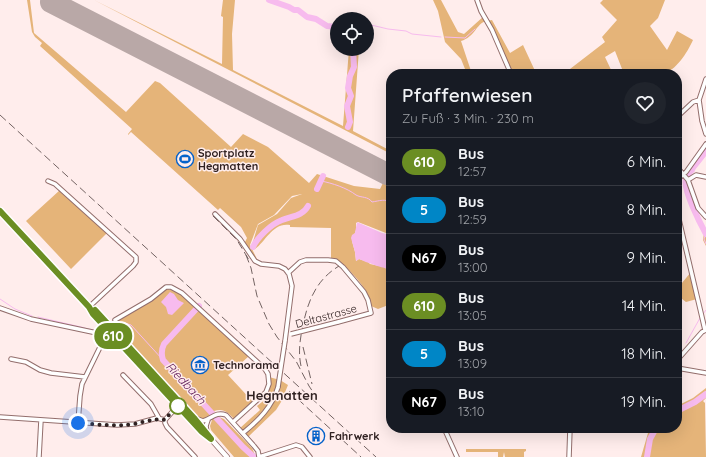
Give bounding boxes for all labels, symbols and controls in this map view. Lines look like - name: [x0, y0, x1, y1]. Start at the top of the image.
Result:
- map controls: [330, 12, 374, 56]
- button: locate: [330, 12, 374, 56]
- button: heart: [624, 82, 666, 124]
- text: Pfaffenwiesen: [402, 83, 532, 107]
- text: Zu Fuß · 3 Min. · 230 m: [402, 110, 534, 126]
- text: Bus: [458, 144, 484, 163]
- place label: Sportplatz Hegmatten: [198, 146, 258, 173]
- sports icon: Sportplatz Hegmatten: [175, 149, 195, 169]
- text: 6 Min.: [627, 152, 666, 171]
- text: 610: [413, 153, 435, 171]
- text: 12:57: [458, 163, 486, 179]
- text: Bus: [458, 192, 484, 211]
- text: 8 Min.: [627, 200, 666, 219]
- text: 5: [420, 201, 428, 219]
- text: 12:59: [458, 211, 487, 227]
- text: Bus: [458, 240, 484, 259]
- text: 9 Min.: [627, 248, 666, 267]
- text: N67: [411, 249, 437, 267]
- text: 13:00: [458, 259, 488, 275]
- text: Bus: [458, 288, 484, 307]
- text: 14 Min.: [622, 296, 666, 315]
- text: 610: [413, 297, 435, 315]
- street label: Deltastrasse: [294, 301, 358, 331]
- text: 13:05: [458, 307, 487, 323]
- line badge: 610: [90, 323, 136, 349]
- text: 610: [102, 327, 124, 345]
- text: Bus: [458, 336, 484, 355]
- text: 18 Min.: [621, 344, 666, 363]
- text: 5: [420, 345, 428, 363]
- museum icon: Technorama: [190, 355, 210, 375]
- text: 13:09: [458, 355, 487, 371]
- place label: Technorama: [213, 358, 279, 372]
- water label: Riedbach: [163, 359, 209, 407]
- text: Bus: [458, 384, 484, 403]
- district label: Hegmatten: [246, 387, 318, 403]
- text: 19 Min.: [621, 392, 666, 411]
- text: N67: [411, 393, 437, 411]
- unlabelled marker: [169, 397, 187, 415]
- text: 13:10: [458, 403, 485, 419]
- your location: [68, 413, 88, 433]
- building icon: Fahrwerk: [306, 426, 326, 446]
- place label: Fahrwerk: [329, 429, 380, 443]

